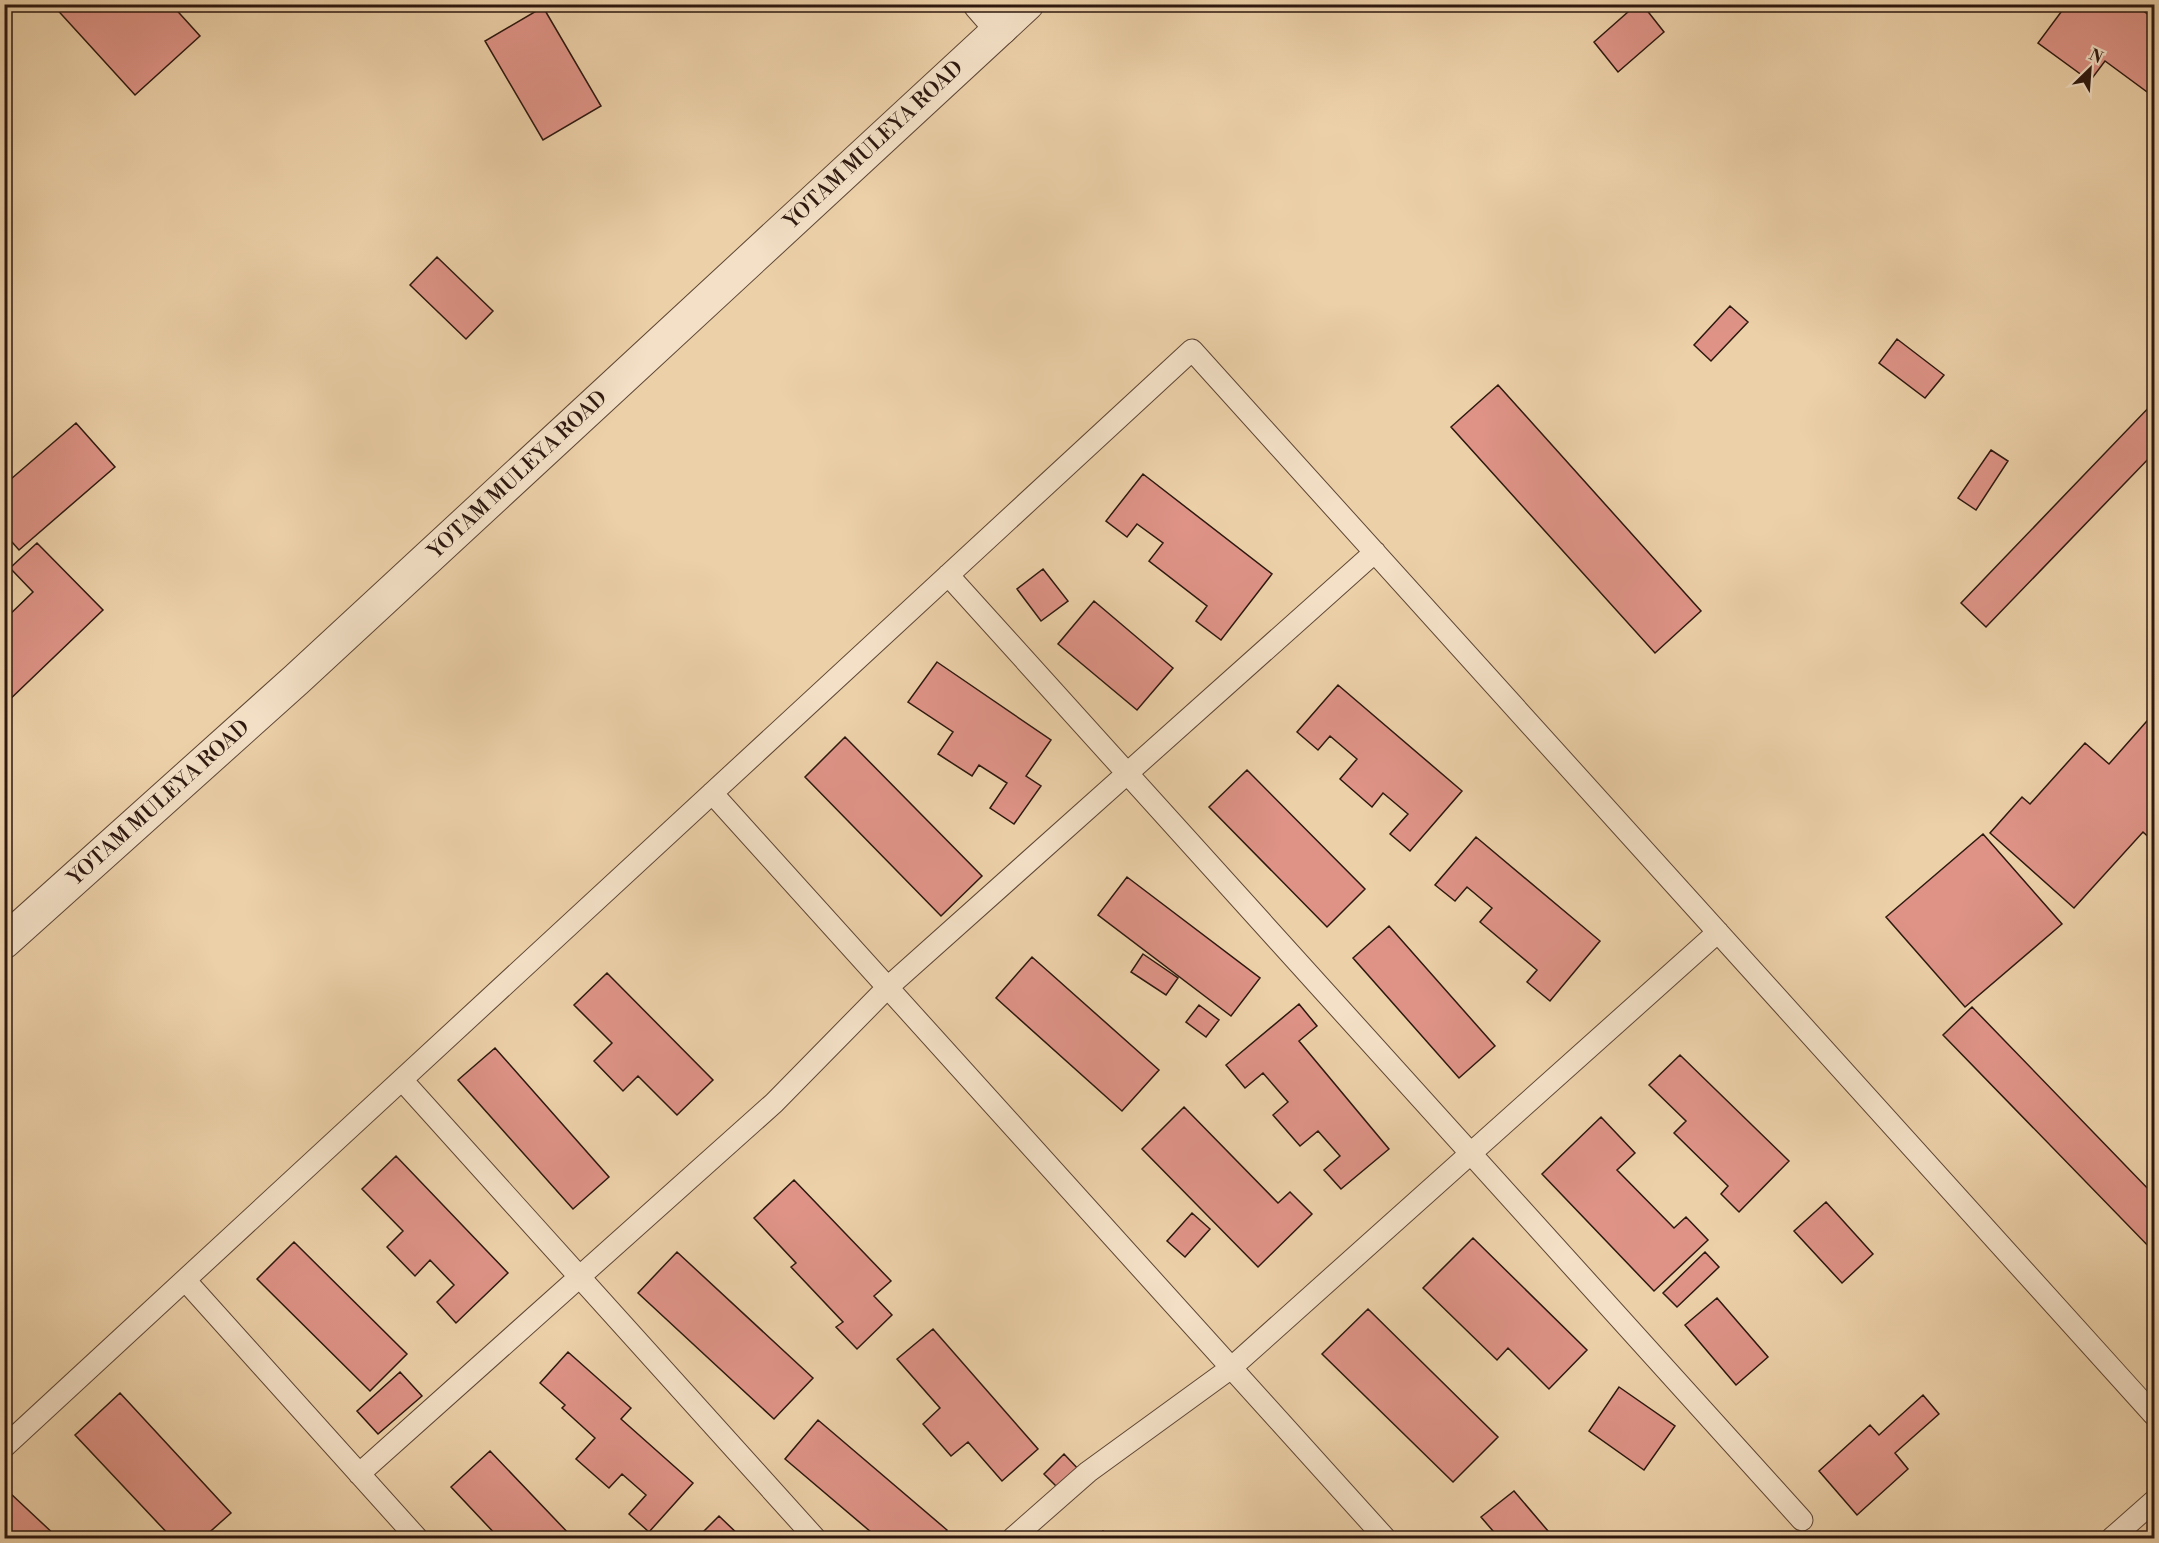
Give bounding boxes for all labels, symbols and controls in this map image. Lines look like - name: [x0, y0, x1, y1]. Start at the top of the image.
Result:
- north arrow: [2060, 39, 2120, 99]
- text: N: [2086, 45, 2106, 68]
- street label: YOTAM MULEYA ROAD: [778, 55, 969, 236]
- street label: YOTAM MULEYA ROAD: [422, 385, 613, 566]
- street label: YOTAM MULEYA ROAD: [62, 714, 255, 892]

